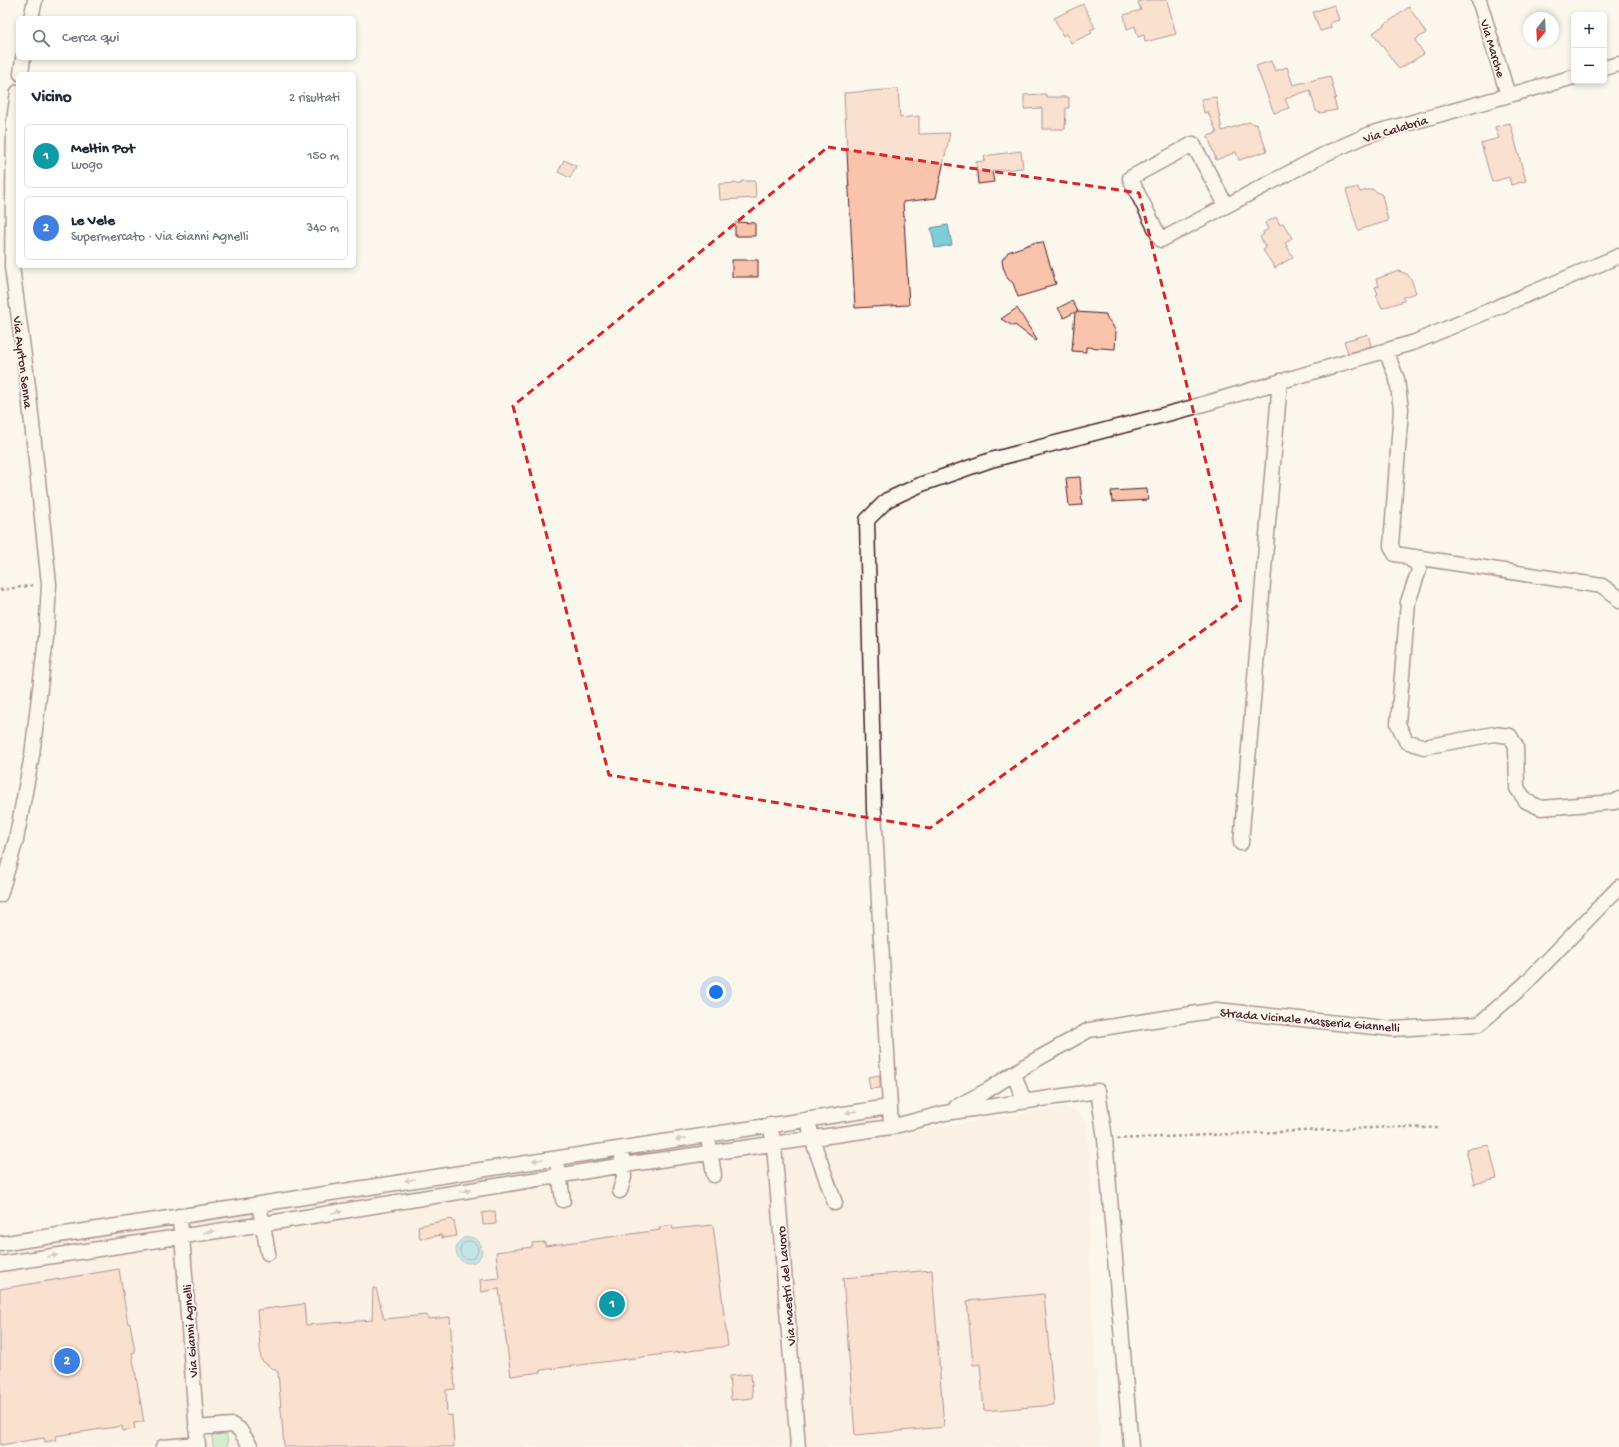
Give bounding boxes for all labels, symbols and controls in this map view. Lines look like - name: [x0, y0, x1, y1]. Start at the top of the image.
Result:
- north arrow: [1523, 12, 1559, 48]
- map controls: [1571, 12, 1607, 84]
- button: +: [1571, 12, 1607, 48]
- search box: [16, 16, 356, 60]
- street label: Via Marche: [1475, 17, 1508, 80]
- icon: search: [30, 27, 52, 49]
- text: Cerca qui: [62, 29, 119, 47]
- button: −: [1571, 48, 1607, 84]
- text: Vicino: [32, 88, 72, 108]
- text: 2 risultati: [289, 91, 340, 106]
- street label: Via Calabria: [1361, 113, 1430, 148]
- text: Meltin Pot: [71, 140, 135, 158]
- text: 1: [43, 149, 49, 164]
- text: 150 m: [307, 149, 339, 164]
- text: Luogo: [71, 158, 103, 173]
- text: Le Vele: [71, 212, 115, 230]
- text: 2: [43, 221, 49, 236]
- text: 340 m: [306, 221, 339, 236]
- text: Supermercato · Via Gianni Agnelli: [71, 230, 249, 245]
- street label: Via Ayrton Senna: [8, 314, 35, 410]
- your location: [706, 982, 726, 1002]
- street label: Strada Vicinale Masseria Giannelli: [1219, 1006, 1401, 1037]
- one-way arrow: [845, 1109, 857, 1115]
- one-way arrow: [675, 1136, 687, 1142]
- one-way arrow: [532, 1157, 544, 1163]
- one-way arrow: [404, 1177, 416, 1183]
- one-way arrow: [459, 1188, 471, 1194]
- one-way arrow: [331, 1209, 343, 1215]
- street label: Via Maestri del Lavoro: [775, 1225, 800, 1347]
- one-way arrow: [203, 1229, 215, 1235]
- one-way arrow: [46, 1253, 58, 1259]
- street label: Via Gianni Agnelli: [181, 1284, 202, 1379]
- pin: 1: [599, 1289, 625, 1319]
- pin: 2: [54, 1346, 80, 1376]

